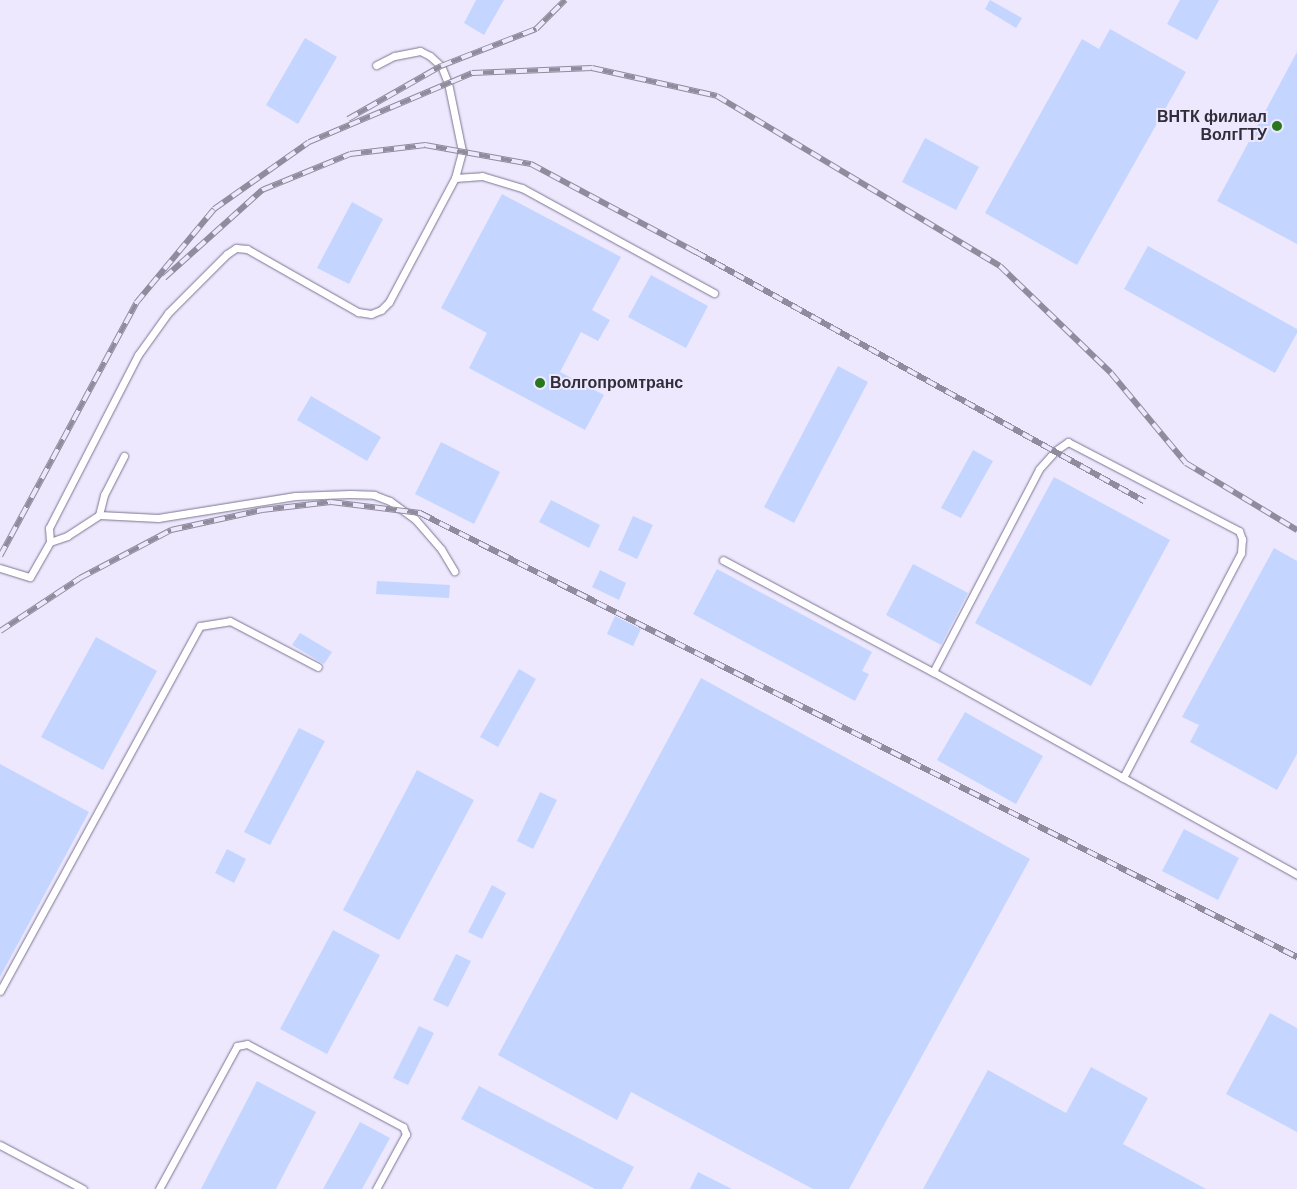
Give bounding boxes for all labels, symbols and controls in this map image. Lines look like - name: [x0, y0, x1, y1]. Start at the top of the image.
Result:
- place label: ВНТК филиал ВолгГТУ: [1157, 107, 1267, 145]
- marker: ВНТК филиал ВолгГТУ: [1271, 120, 1283, 132]
- place label: Волгопромтранс: [550, 373, 683, 393]
- marker: Волгопромтранс: [534, 377, 546, 389]

